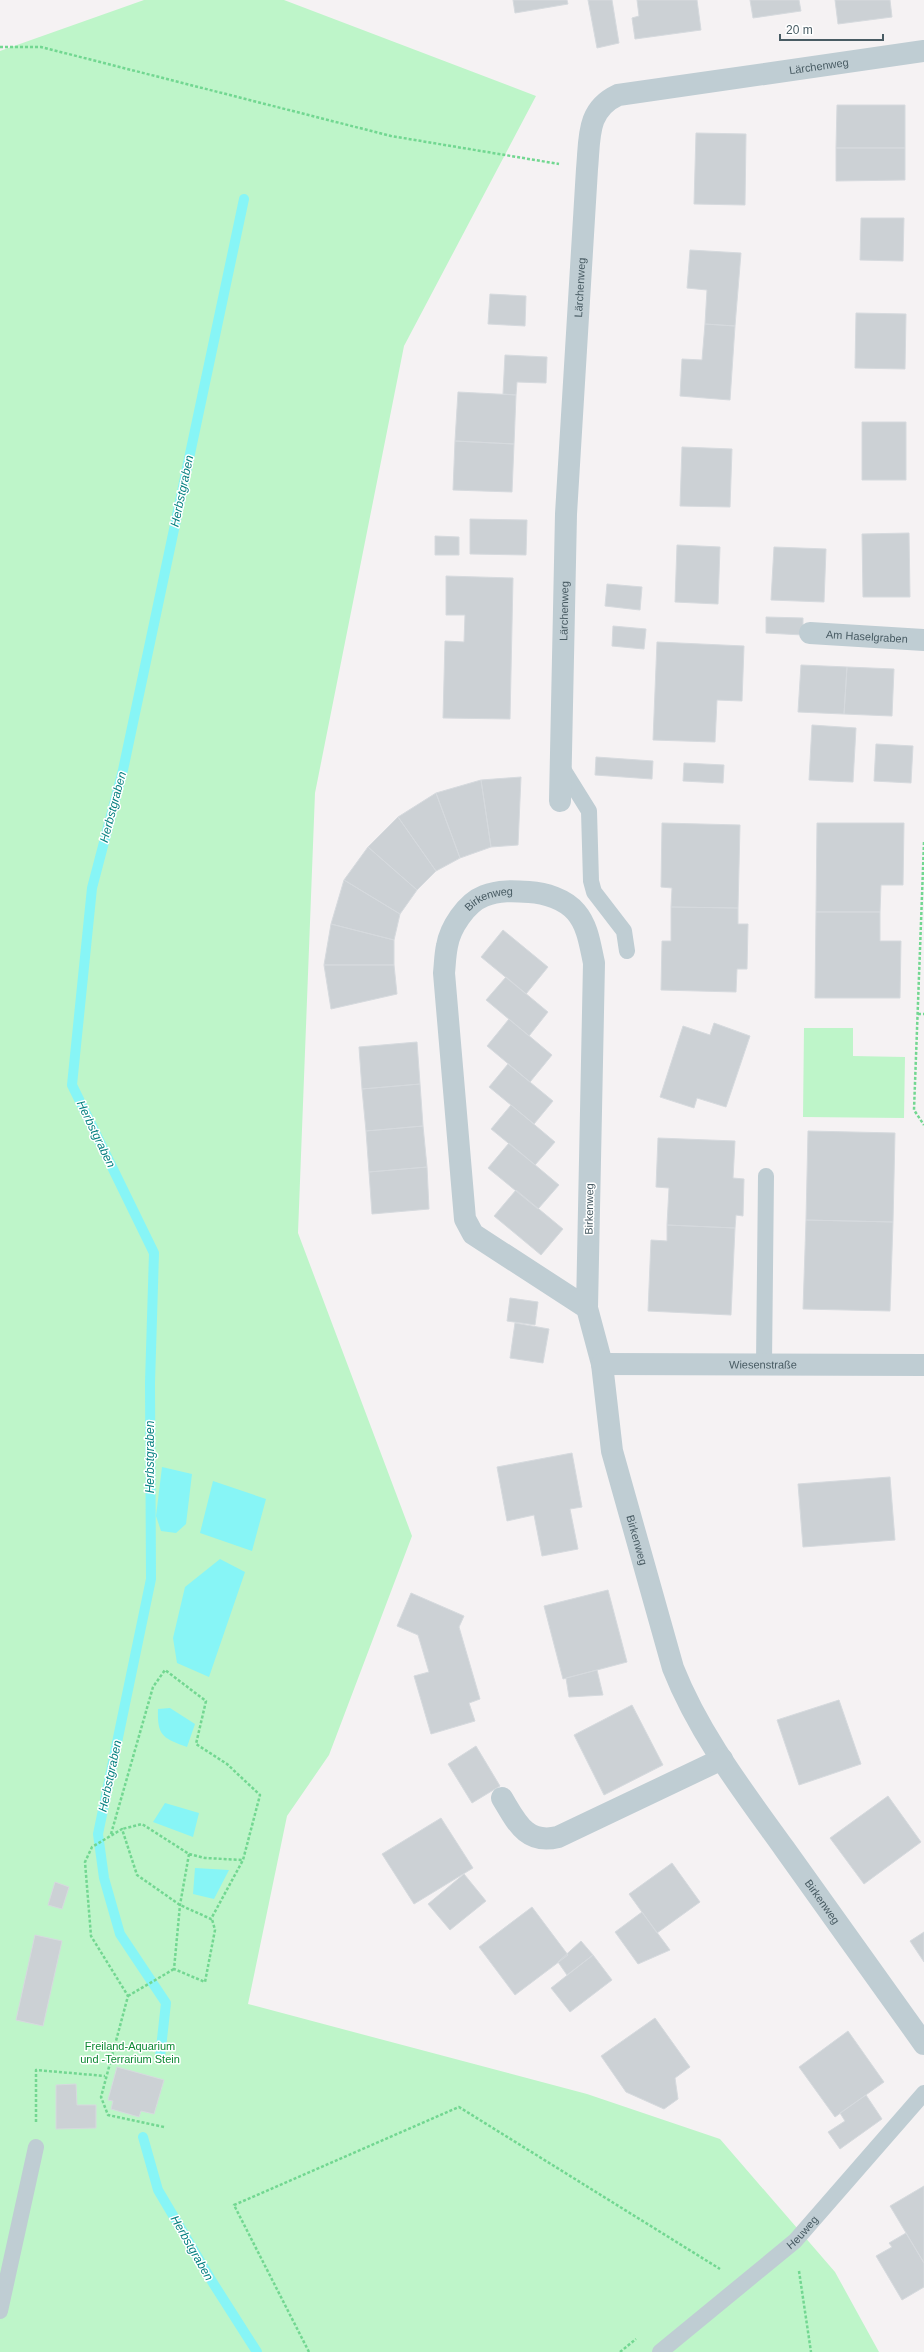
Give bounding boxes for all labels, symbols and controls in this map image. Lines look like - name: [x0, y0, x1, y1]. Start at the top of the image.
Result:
- scale bar: [780, 16, 883, 42]
- text: 20 m: [786, 23, 813, 37]
- street label: Lärchenweg: [788, 56, 849, 76]
- street label: Lärchenweg: [572, 257, 588, 318]
- water label: Herbstgraben: [168, 454, 196, 528]
- street label: Lärchenweg: [557, 581, 571, 641]
- street label: Am Haselgraben: [826, 628, 908, 645]
- water label: Herbstgraben: [97, 770, 129, 844]
- street label: Birkenweg: [462, 885, 513, 913]
- water label: Herbstgraben: [74, 1098, 118, 1170]
- street label: Birkenweg: [583, 1183, 595, 1235]
- street label: Wiesenstraße: [729, 1358, 797, 1371]
- water label: Herbstgraben: [143, 1420, 157, 1493]
- street label: Birkenweg: [624, 1514, 650, 1566]
- water label: Herbstgraben: [96, 1739, 124, 1813]
- street label: Birkenweg: [803, 1877, 842, 1926]
- park label: Freiland-Aquarium und -Terrarium Stein: [80, 2040, 180, 2065]
- water label: Herbstgraben: [168, 2213, 216, 2283]
- street label: Heuweg: [784, 2213, 820, 2251]

